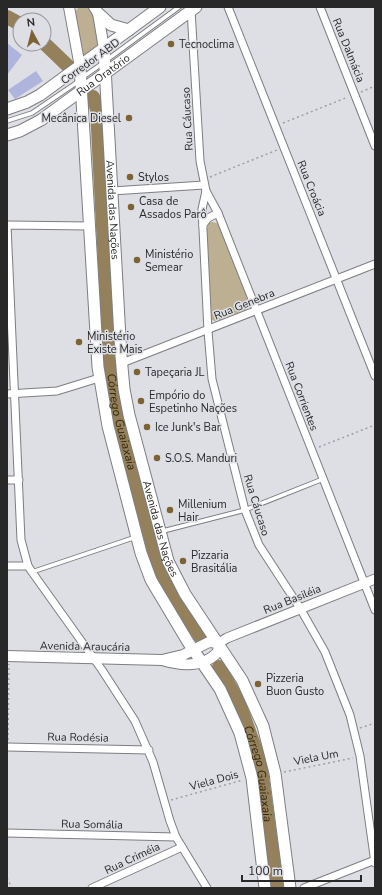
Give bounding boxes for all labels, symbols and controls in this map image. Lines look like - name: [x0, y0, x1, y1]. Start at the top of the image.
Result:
- north arrow: [12, 12, 52, 52]
- text: N: [26, 15, 36, 31]
- street label: Rua Dalmácia: [329, 16, 368, 85]
- street label: Corredor ABD: [58, 35, 123, 88]
- place label: Tecnoclima: [179, 37, 234, 52]
- marker: Tecnoclima: [166, 39, 176, 49]
- street label: Rua Oratório: [73, 51, 133, 100]
- street label: Rua Cáucaso: [178, 87, 197, 151]
- place label: Mecânica Diesel: [41, 111, 122, 126]
- marker: Mecânica Diesel: [124, 113, 134, 123]
- street label: Rua Croácia: [294, 158, 330, 218]
- street label: Avenida das Nações: [102, 160, 123, 260]
- place label: Stylos: [138, 170, 169, 185]
- marker: Stylos: [125, 172, 135, 182]
- place label: Casa de Assados Parô: [139, 194, 207, 222]
- marker: Casa de Assados Parô: [126, 202, 136, 212]
- place label: Ministério Semear: [145, 247, 193, 275]
- marker: Ministério Semear: [132, 255, 142, 265]
- street label: Rua Genebra: [212, 285, 277, 323]
- place label: Ministério Existe Mais: [87, 329, 143, 357]
- marker: Ministério Existe Mais: [74, 337, 84, 347]
- street label: Rua Corrientes: [281, 360, 322, 433]
- place label: Tapeçaria JL: [145, 365, 204, 380]
- marker: Tapeçaria JL: [132, 367, 142, 377]
- water label: Córrego Guaiaxaia: [103, 372, 140, 472]
- place label: Empório do Espetinho Nações: [149, 388, 237, 416]
- marker: Empório do Espetinho Nações: [136, 396, 146, 406]
- place label: Ice Junk's Bar: [155, 420, 221, 435]
- marker: Ice Junk's Bar: [142, 422, 152, 432]
- place label: S.O.S. Manduri: [165, 451, 237, 466]
- marker: S.O.S. Manduri: [152, 453, 162, 463]
- street label: Rua Cáucaso: [240, 472, 273, 538]
- street label: Avenida das Nações: [139, 479, 182, 579]
- place label: Millenium Hair: [178, 497, 227, 525]
- marker: Millenium Hair: [165, 505, 175, 515]
- place label: Pizzaria Brasitália: [191, 548, 237, 576]
- marker: Pizzaria Brasitália: [178, 556, 188, 566]
- street label: Rua Basiléia: [261, 581, 323, 618]
- street label: Avenida Araucária: [40, 638, 130, 655]
- place label: Pizzeria Buon Gusto: [266, 671, 324, 699]
- marker: Pizzeria Buon Gusto: [253, 679, 263, 689]
- water label: Córrego Guaiaxaia: [240, 723, 276, 823]
- street label: Rua Rodésia: [47, 729, 109, 746]
- street label: Viela Um: [291, 746, 340, 769]
- street label: Viela Dois: [187, 767, 240, 794]
- street label: Rua Somália: [61, 816, 123, 833]
- street label: Rua Criméia: [102, 839, 163, 878]
- scale bar: [242, 857, 361, 883]
- text: 100 m: [248, 863, 283, 879]

